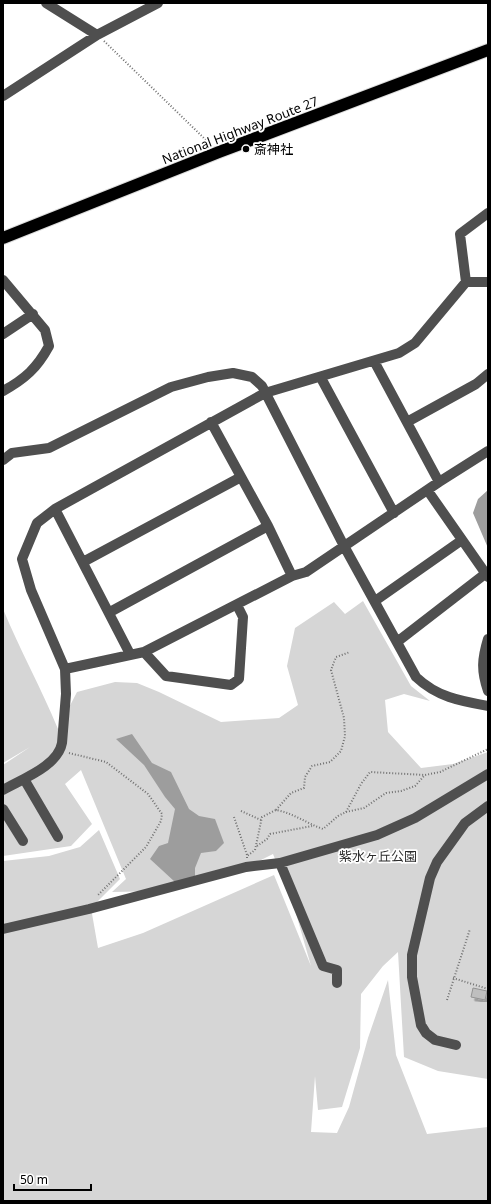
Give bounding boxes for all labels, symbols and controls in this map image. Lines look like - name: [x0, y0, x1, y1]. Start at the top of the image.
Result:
- street label: National Highway Route 27: [159, 92, 321, 168]
- place label: 斎神社: [254, 140, 293, 158]
- marker: 斎神社: [241, 144, 251, 154]
- park label: 紫水ヶ丘公園: [339, 847, 417, 865]
- scale bar: [14, 1166, 91, 1192]
- text: 50 m: [20, 1171, 48, 1188]

